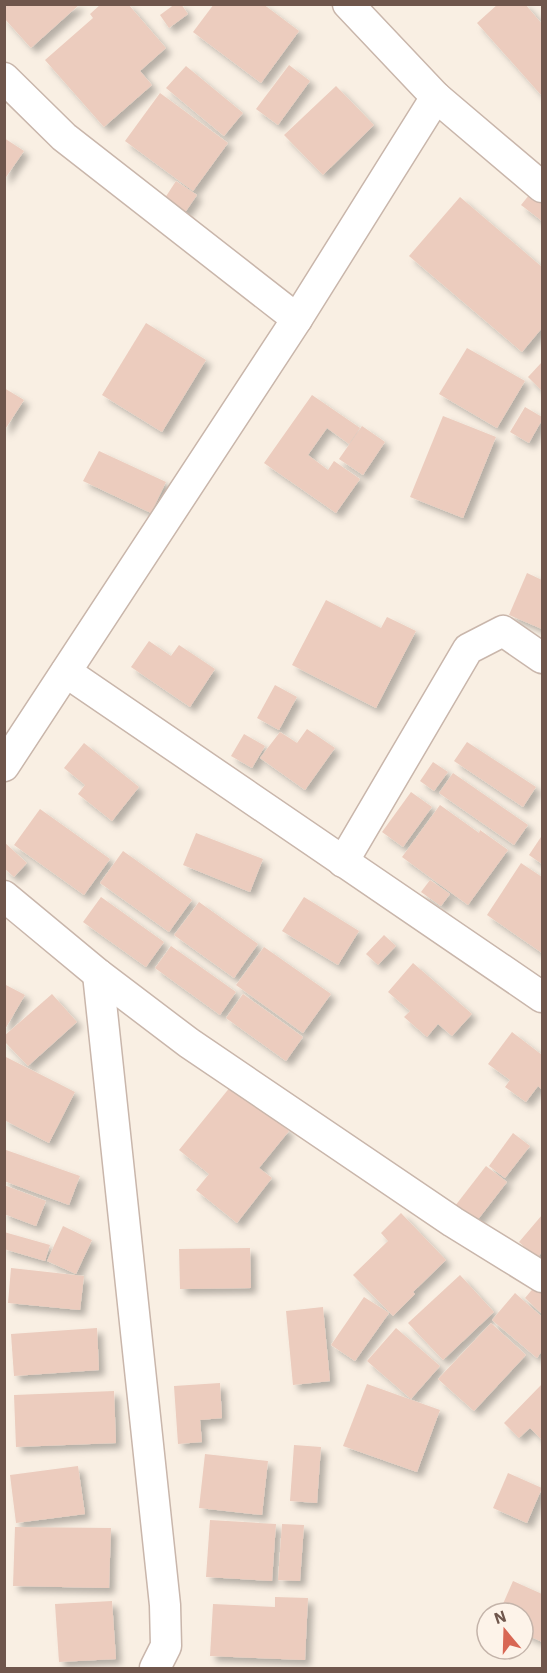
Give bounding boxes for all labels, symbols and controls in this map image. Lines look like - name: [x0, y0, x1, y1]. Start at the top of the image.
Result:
- north arrow: [475, 1601, 535, 1661]
- text: N: [491, 1605, 509, 1628]

